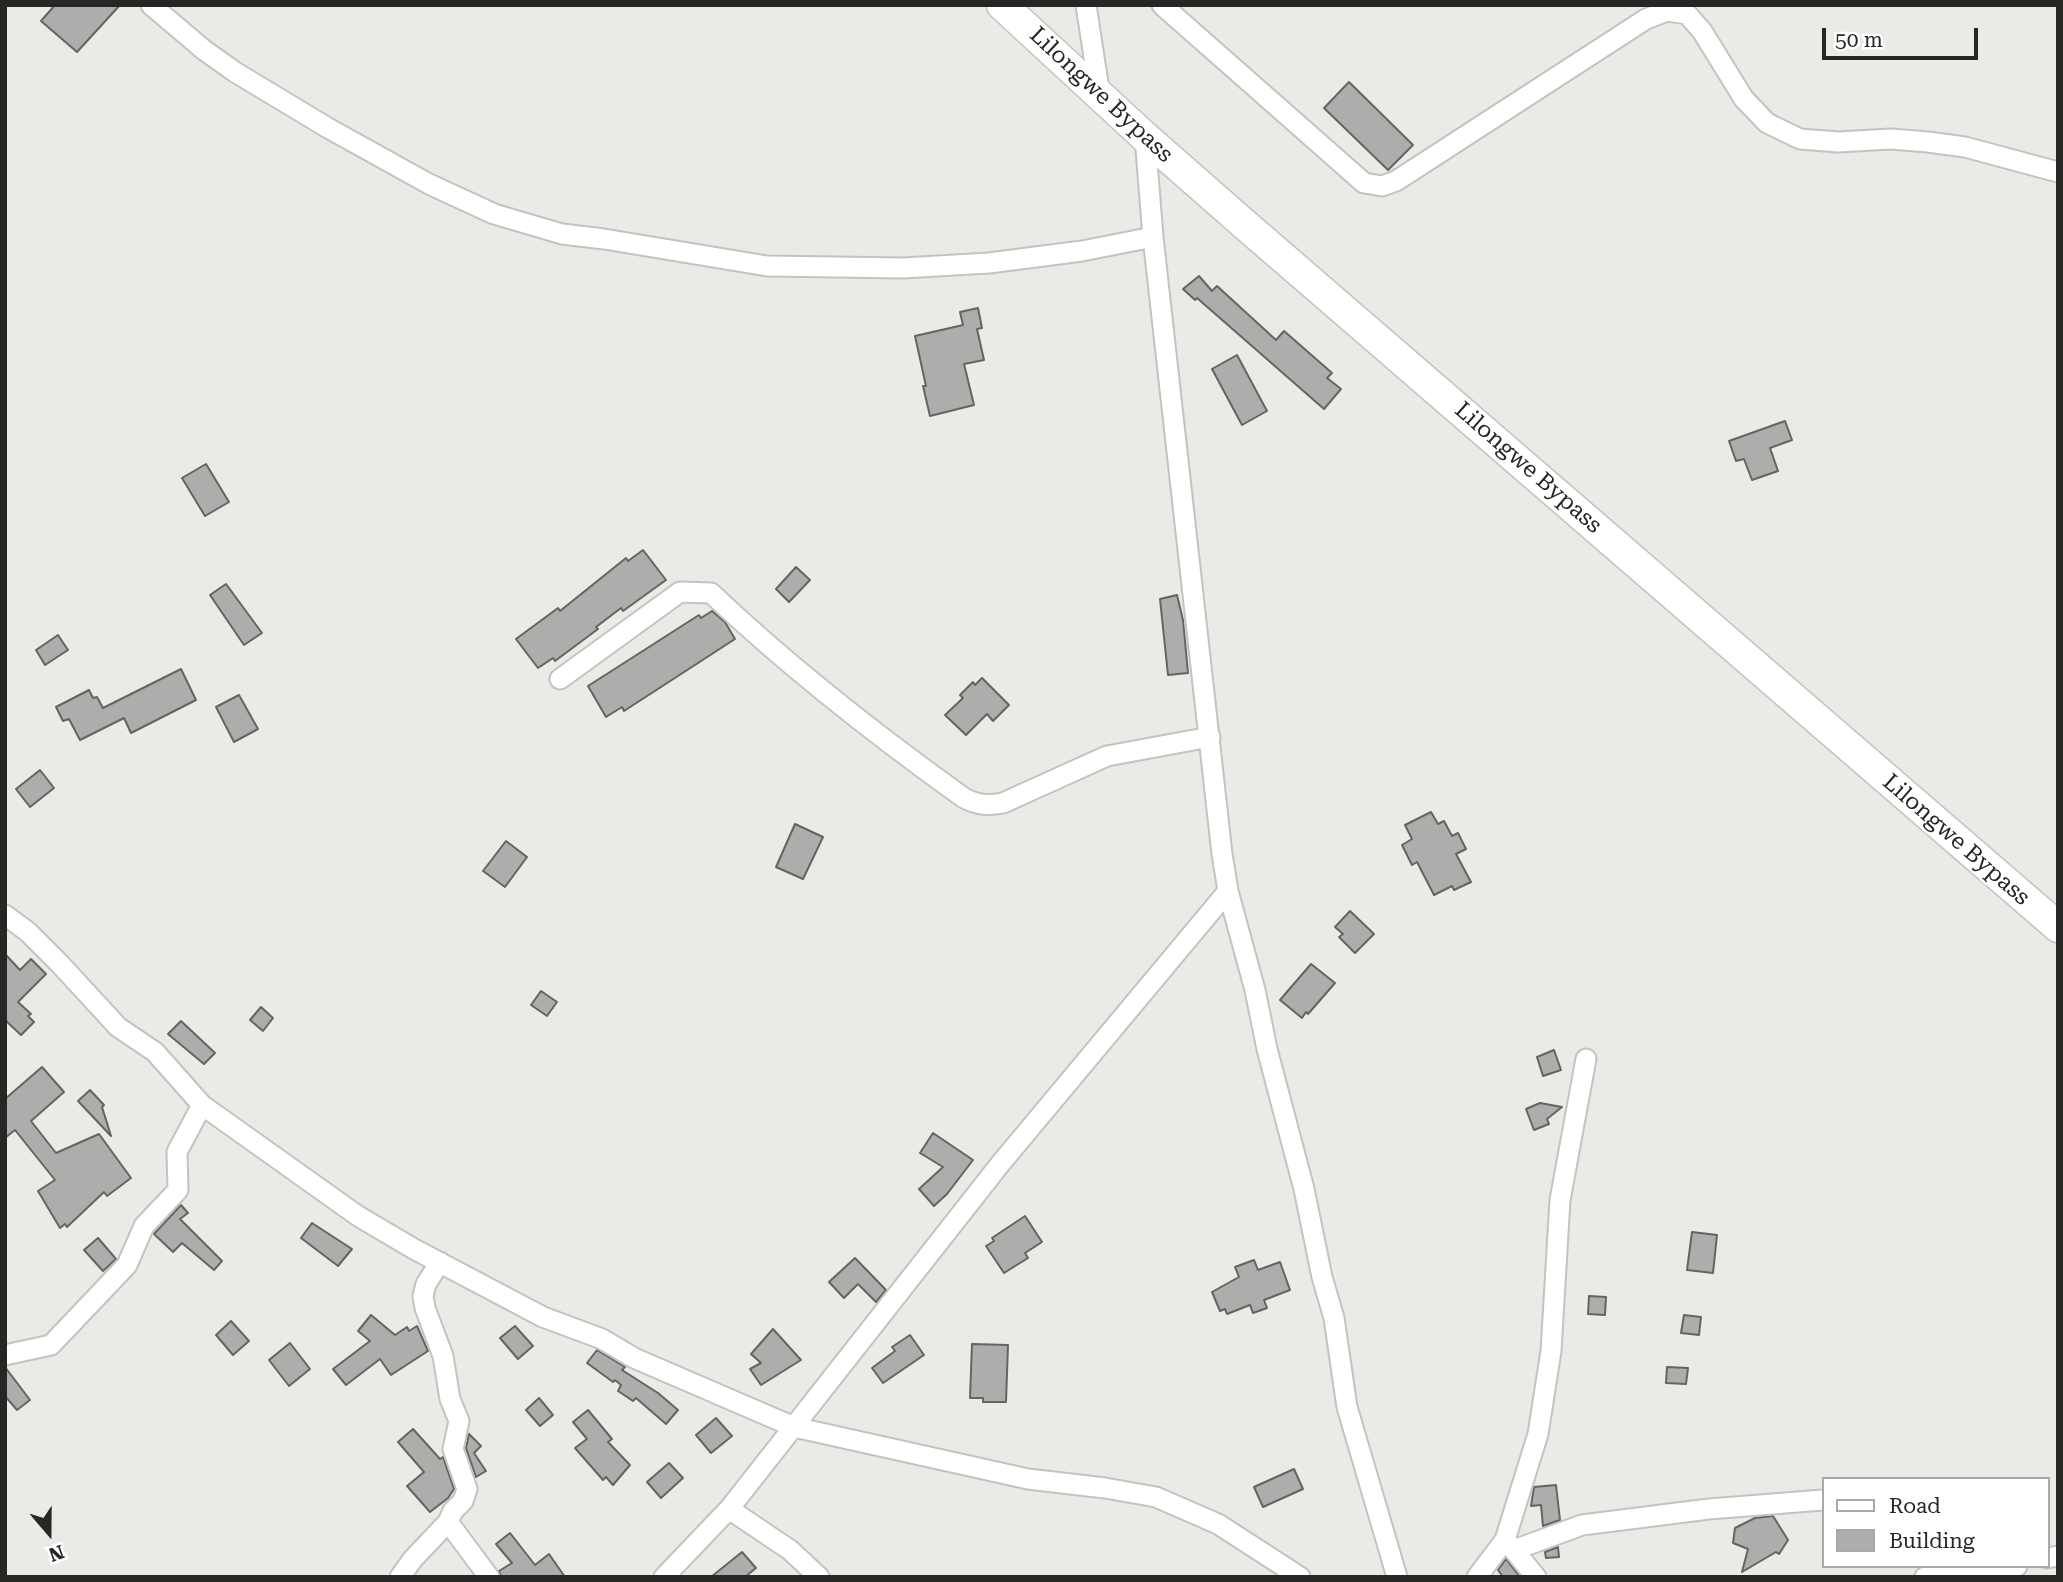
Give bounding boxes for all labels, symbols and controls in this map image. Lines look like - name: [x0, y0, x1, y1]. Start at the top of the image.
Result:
- scale bar: [1825, 14, 1981, 58]
- street label: Lilongwe Bypass: [1024, 21, 1178, 169]
- text: 50 m: [1835, 28, 1883, 52]
- street label: Lilongwe Bypass: [1449, 397, 1607, 539]
- street label: Lilongwe Bypass: [1877, 769, 2035, 911]
- legend: [1822, 1477, 2049, 1568]
- text: Road: [1889, 1494, 1941, 1518]
- north arrow: [14, 1498, 84, 1568]
- text: Building: [1889, 1529, 1975, 1553]
- text: N: [46, 1540, 67, 1567]

